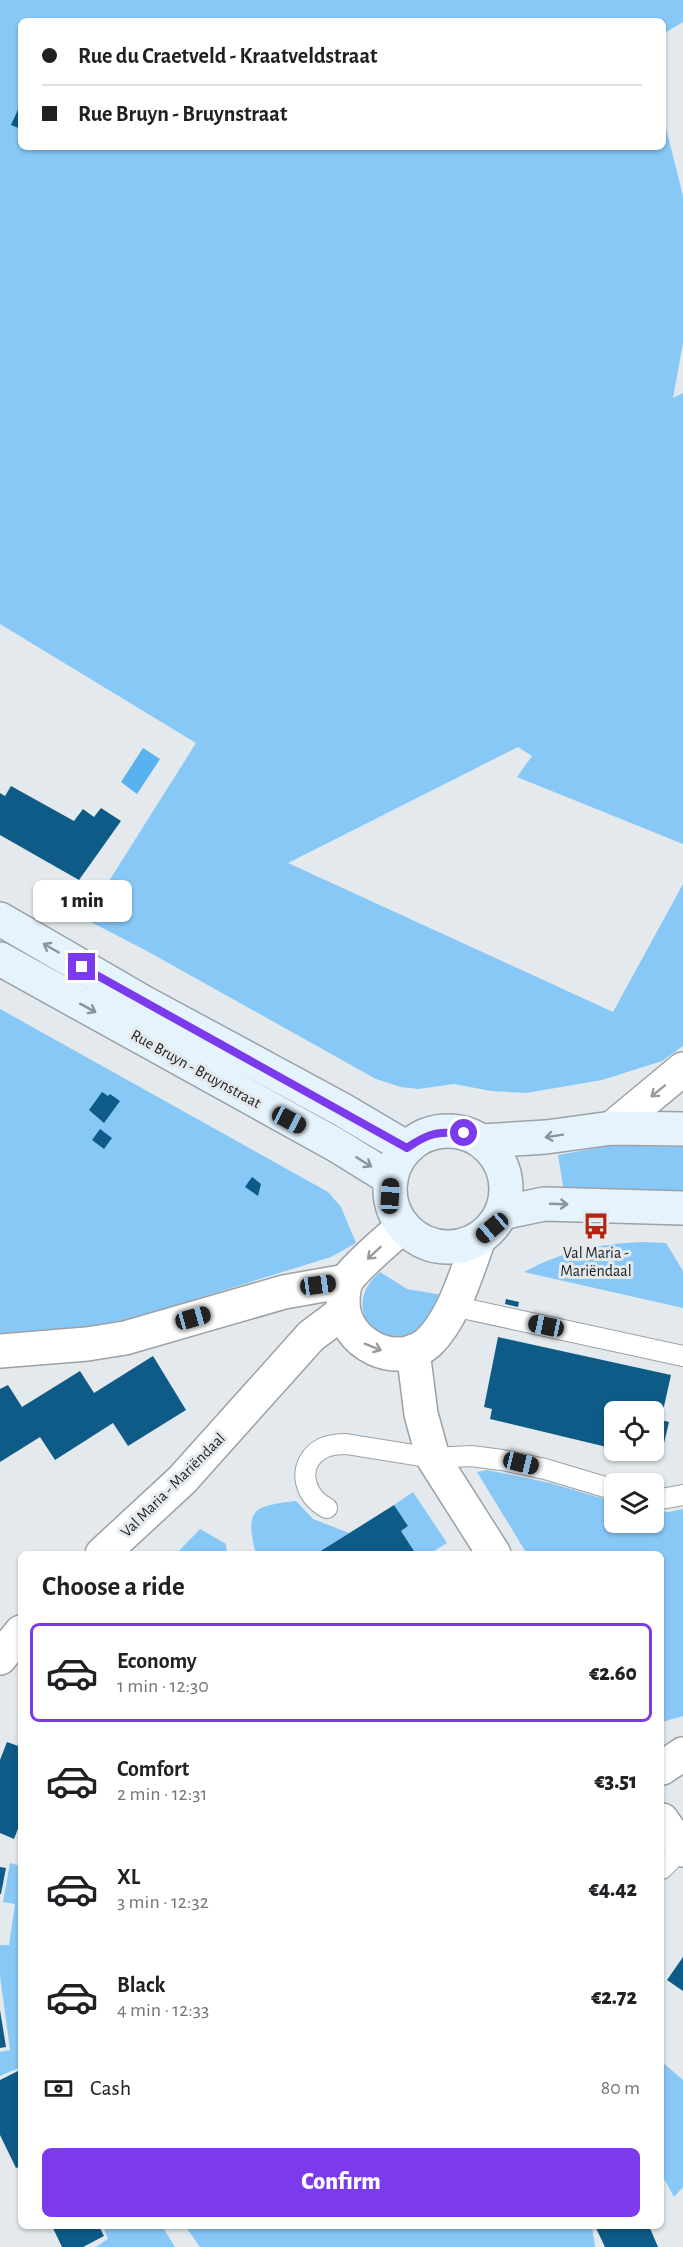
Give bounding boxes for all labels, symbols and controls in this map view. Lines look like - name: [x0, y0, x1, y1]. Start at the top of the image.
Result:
- text: Rue du Craetveld - Kraatveldstraat: [78, 45, 377, 67]
- text: Rue Bruyn - Bruynstraat: [78, 103, 287, 125]
- callout: 1 min: [32, 880, 132, 922]
- text: 1 min: [61, 891, 104, 911]
- one-way arrow: [43, 942, 60, 954]
- route end: [68, 953, 95, 980]
- one-way arrow: [78, 1003, 96, 1014]
- street label: Rue Bruyn - Bruynstraat: [128, 1027, 264, 1112]
- one-way arrow: [650, 1084, 666, 1097]
- car: [269, 1104, 309, 1136]
- route start: [450, 1119, 477, 1146]
- one-way arrow: [545, 1130, 565, 1141]
- one-way arrow: [355, 1156, 372, 1169]
- car: [380, 1178, 400, 1214]
- one-way arrow: [549, 1199, 569, 1210]
- car: [472, 1210, 512, 1246]
- bus stop icon: Val Maria - Mariëndaal: [581, 1211, 611, 1241]
- place label: Val Maria - Mariëndaal: [560, 1245, 632, 1279]
- one-way arrow: [367, 1246, 382, 1261]
- car: [299, 1274, 337, 1296]
- car: [173, 1304, 213, 1332]
- car: [527, 1313, 565, 1339]
- one-way arrow: [363, 1342, 382, 1353]
- map controls: [604, 1401, 664, 1533]
- button: locate: [604, 1401, 664, 1461]
- street label: Val Maria - Mariëndaal: [118, 1430, 228, 1540]
- car: [501, 1450, 541, 1476]
- button: layers: [604, 1473, 664, 1533]
- text: Choose a ride: [42, 1573, 185, 1600]
- icon: car: [45, 1646, 99, 1700]
- text: Economy: [117, 1650, 197, 1672]
- text: €2.60: [589, 1662, 637, 1684]
- text: 1 min · 12:30: [117, 1676, 209, 1696]
- icon: car: [45, 1754, 99, 1808]
- text: Comfort: [117, 1758, 189, 1780]
- text: €3.51: [594, 1770, 637, 1792]
- text: 2 min · 12:31: [117, 1784, 207, 1804]
- icon: car: [45, 1862, 99, 1916]
- text: XL: [117, 1866, 140, 1888]
- text: €4.42: [589, 1878, 637, 1900]
- text: 3 min · 12:32: [117, 1892, 209, 1912]
- icon: car: [45, 1970, 99, 2024]
- text: Black: [117, 1974, 165, 1996]
- text: €2.72: [591, 1986, 637, 2008]
- text: 4 min · 12:33: [117, 2000, 209, 2020]
- icon: cash: [42, 2072, 75, 2105]
- text: Cash: [90, 2077, 131, 2099]
- text: 80 m: [601, 2078, 640, 2098]
- button: Confirm: [42, 2148, 640, 2217]

